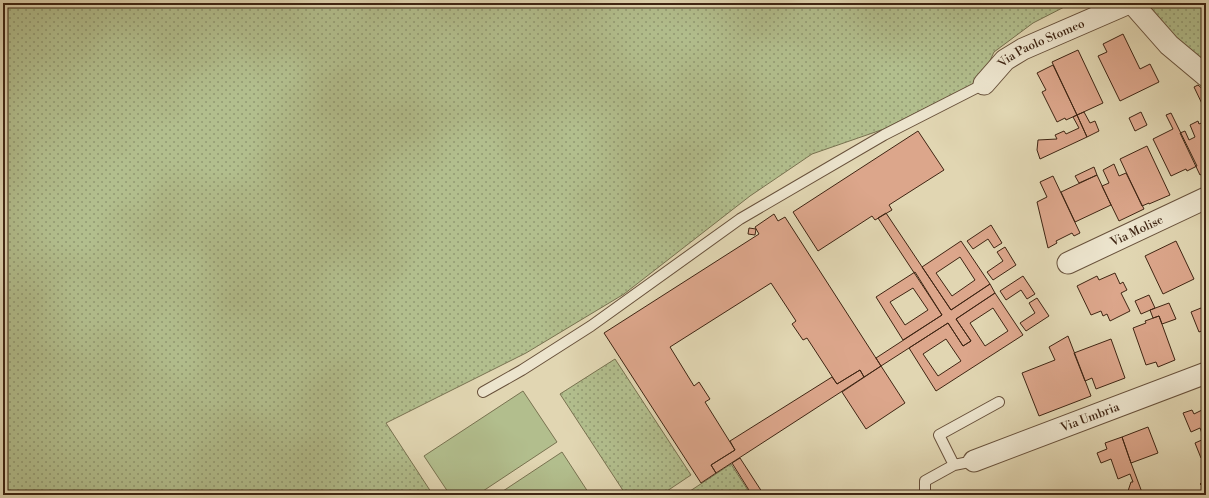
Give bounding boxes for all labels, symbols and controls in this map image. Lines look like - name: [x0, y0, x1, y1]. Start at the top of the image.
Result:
- street label: Via Paolo Stomeo: [994, 16, 1087, 71]
- street label: Via Molise: [1107, 212, 1166, 250]
- street label: Via Umbria: [1058, 399, 1123, 436]

